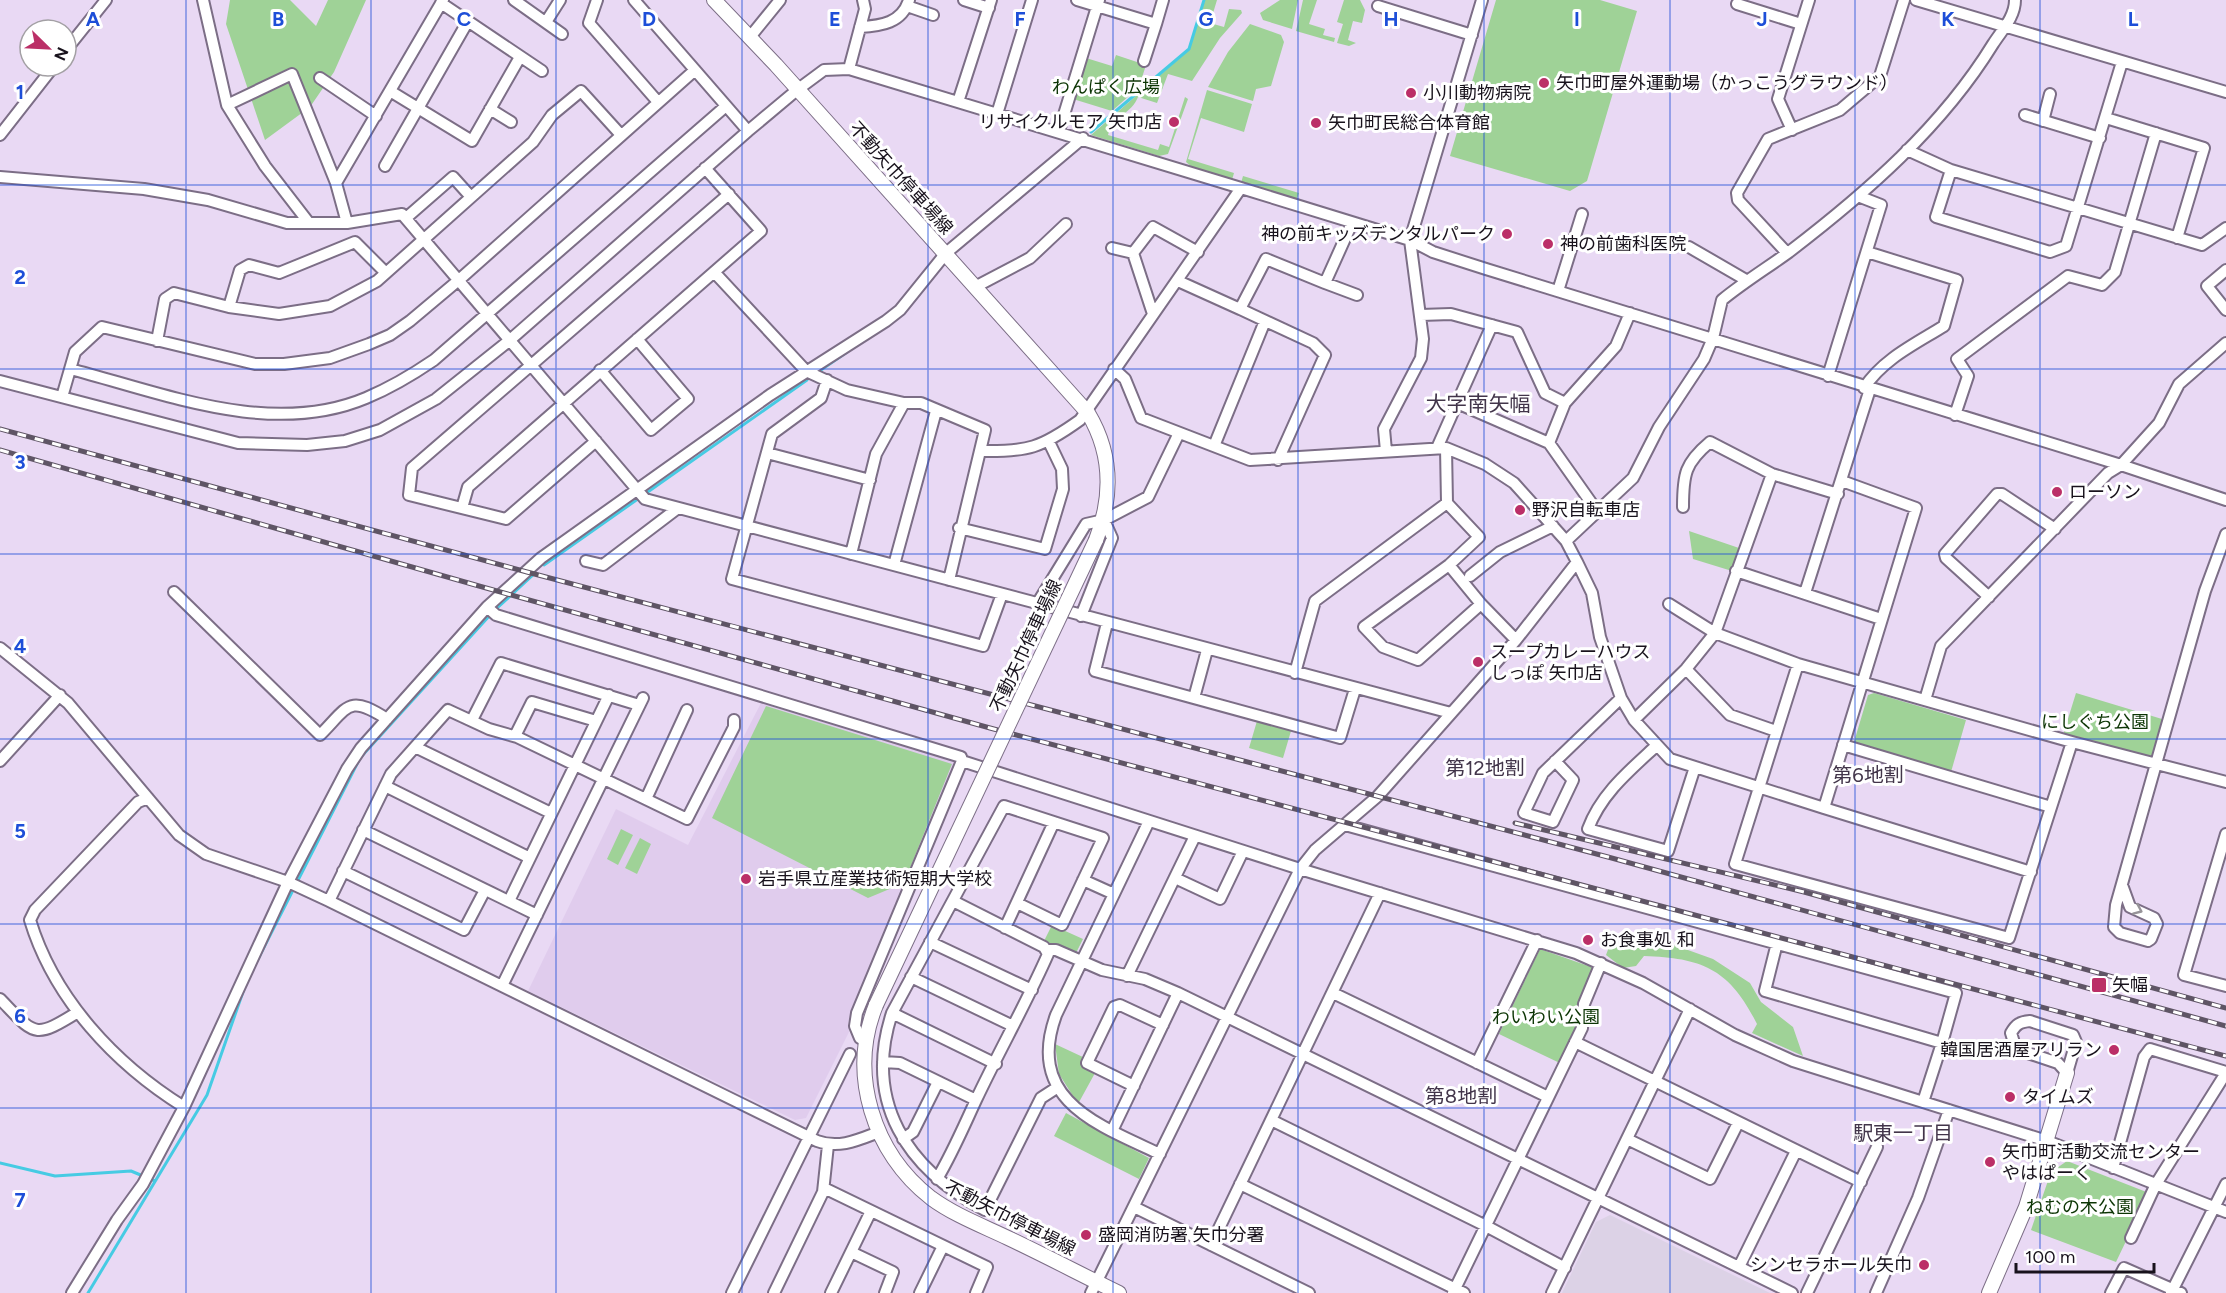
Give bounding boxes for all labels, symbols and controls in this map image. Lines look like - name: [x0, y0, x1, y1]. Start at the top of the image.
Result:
- text: A: [86, 7, 101, 31]
- text: B: [272, 7, 284, 31]
- text: C: [457, 7, 471, 31]
- text: D: [642, 7, 656, 31]
- text: E: [829, 7, 841, 31]
- text: F: [1014, 7, 1026, 31]
- text: G: [1199, 7, 1214, 31]
- text: H: [1384, 7, 1399, 31]
- text: I: [1574, 7, 1580, 31]
- text: J: [1756, 7, 1768, 31]
- text: K: [1941, 7, 1955, 31]
- text: L: [2128, 7, 2139, 31]
- north arrow: [18, 18, 78, 78]
- text: N: [50, 44, 72, 63]
- place label: 矢巾町屋外運動場（かっこうグラウンド）: [1556, 72, 1898, 94]
- park label: わんぱく広場: [1052, 76, 1160, 98]
- marker: 矢巾町屋外運動場（かっこうグラウンド）: [1537, 76, 1551, 90]
- text: 1: [16, 80, 24, 104]
- place label: 小川動物病院: [1423, 82, 1531, 104]
- marker: 小川動物病院: [1404, 86, 1418, 100]
- place label: リサイクルモア 矢巾店: [978, 111, 1162, 133]
- place label: 矢巾町民総合体育館: [1328, 112, 1490, 134]
- marker: リサイクルモア 矢巾店: [1167, 115, 1181, 129]
- marker: 矢巾町民総合体育館: [1309, 116, 1323, 130]
- street label: 不動矢巾停車場線: [845, 117, 957, 239]
- place label: 神の前キッズデンタルパーク: [1261, 223, 1495, 245]
- marker: 神の前キッズデンタルパーク: [1500, 227, 1514, 241]
- place label: 神の前歯科医院: [1560, 233, 1686, 255]
- marker: 神の前歯科医院: [1541, 237, 1555, 251]
- text: 2: [14, 265, 26, 289]
- district label: 大字南矢幅: [1426, 391, 1531, 416]
- text: 3: [14, 450, 26, 474]
- place label: ローソン: [2069, 481, 2141, 503]
- marker: ローソン: [2050, 485, 2064, 499]
- place label: 野沢自転車店: [1532, 499, 1640, 521]
- marker: 野沢自転車店: [1513, 503, 1527, 517]
- street label: 不動矢巾停車場線: [986, 576, 1066, 716]
- text: 4: [14, 634, 27, 658]
- place label: スープカレーハウス しっぽ 矢巾店: [1490, 641, 1651, 684]
- marker: スープカレーハウス しっぽ 矢巾店: [1471, 655, 1485, 669]
- park label: にしぐち公園: [2041, 711, 2149, 733]
- district label: 第12地割: [1445, 756, 1525, 780]
- district label: 第6地割: [1832, 763, 1904, 787]
- text: 5: [14, 819, 26, 843]
- place label: 岩手県立産業技術短期大学校: [758, 868, 992, 890]
- marker: 岩手県立産業技術短期大学校: [739, 872, 753, 886]
- one-way arrow: [2132, 903, 2143, 915]
- place label: お食事処 和: [1600, 929, 1694, 951]
- marker: お食事処 和: [1581, 933, 1595, 947]
- place label: 矢幅: [2112, 974, 2148, 996]
- marker: 矢幅: [2090, 976, 2108, 994]
- text: 6: [14, 1004, 26, 1028]
- park label: わいわい公園: [1492, 1006, 1600, 1028]
- place label: 韓国居酒屋アリラン: [1940, 1039, 2102, 1061]
- marker: 韓国居酒屋アリラン: [2107, 1043, 2121, 1057]
- district label: 第8地割: [1425, 1084, 1497, 1108]
- place label: タイムズ: [2022, 1086, 2094, 1108]
- marker: タイムズ: [2003, 1090, 2017, 1104]
- district label: 駅東一丁目: [1853, 1121, 1953, 1145]
- place label: 矢巾町活動交流センター やはぱーく: [2002, 1141, 2200, 1184]
- marker: 矢巾町活動交流センター やはぱーく: [1983, 1155, 1997, 1169]
- street label: 不動矢巾停車場線: [941, 1176, 1079, 1260]
- text: 7: [14, 1188, 26, 1212]
- park label: ねむの木公園: [2026, 1196, 2134, 1218]
- place label: 盛岡消防署 矢巾分署: [1098, 1224, 1264, 1246]
- marker: 盛岡消防署 矢巾分署: [1079, 1228, 1093, 1242]
- scale bar: [2016, 1236, 2154, 1274]
- text: 100 m: [2025, 1246, 2075, 1268]
- place label: シンセラホール矢巾: [1750, 1254, 1912, 1276]
- marker: シンセラホール矢巾: [1917, 1258, 1931, 1272]

